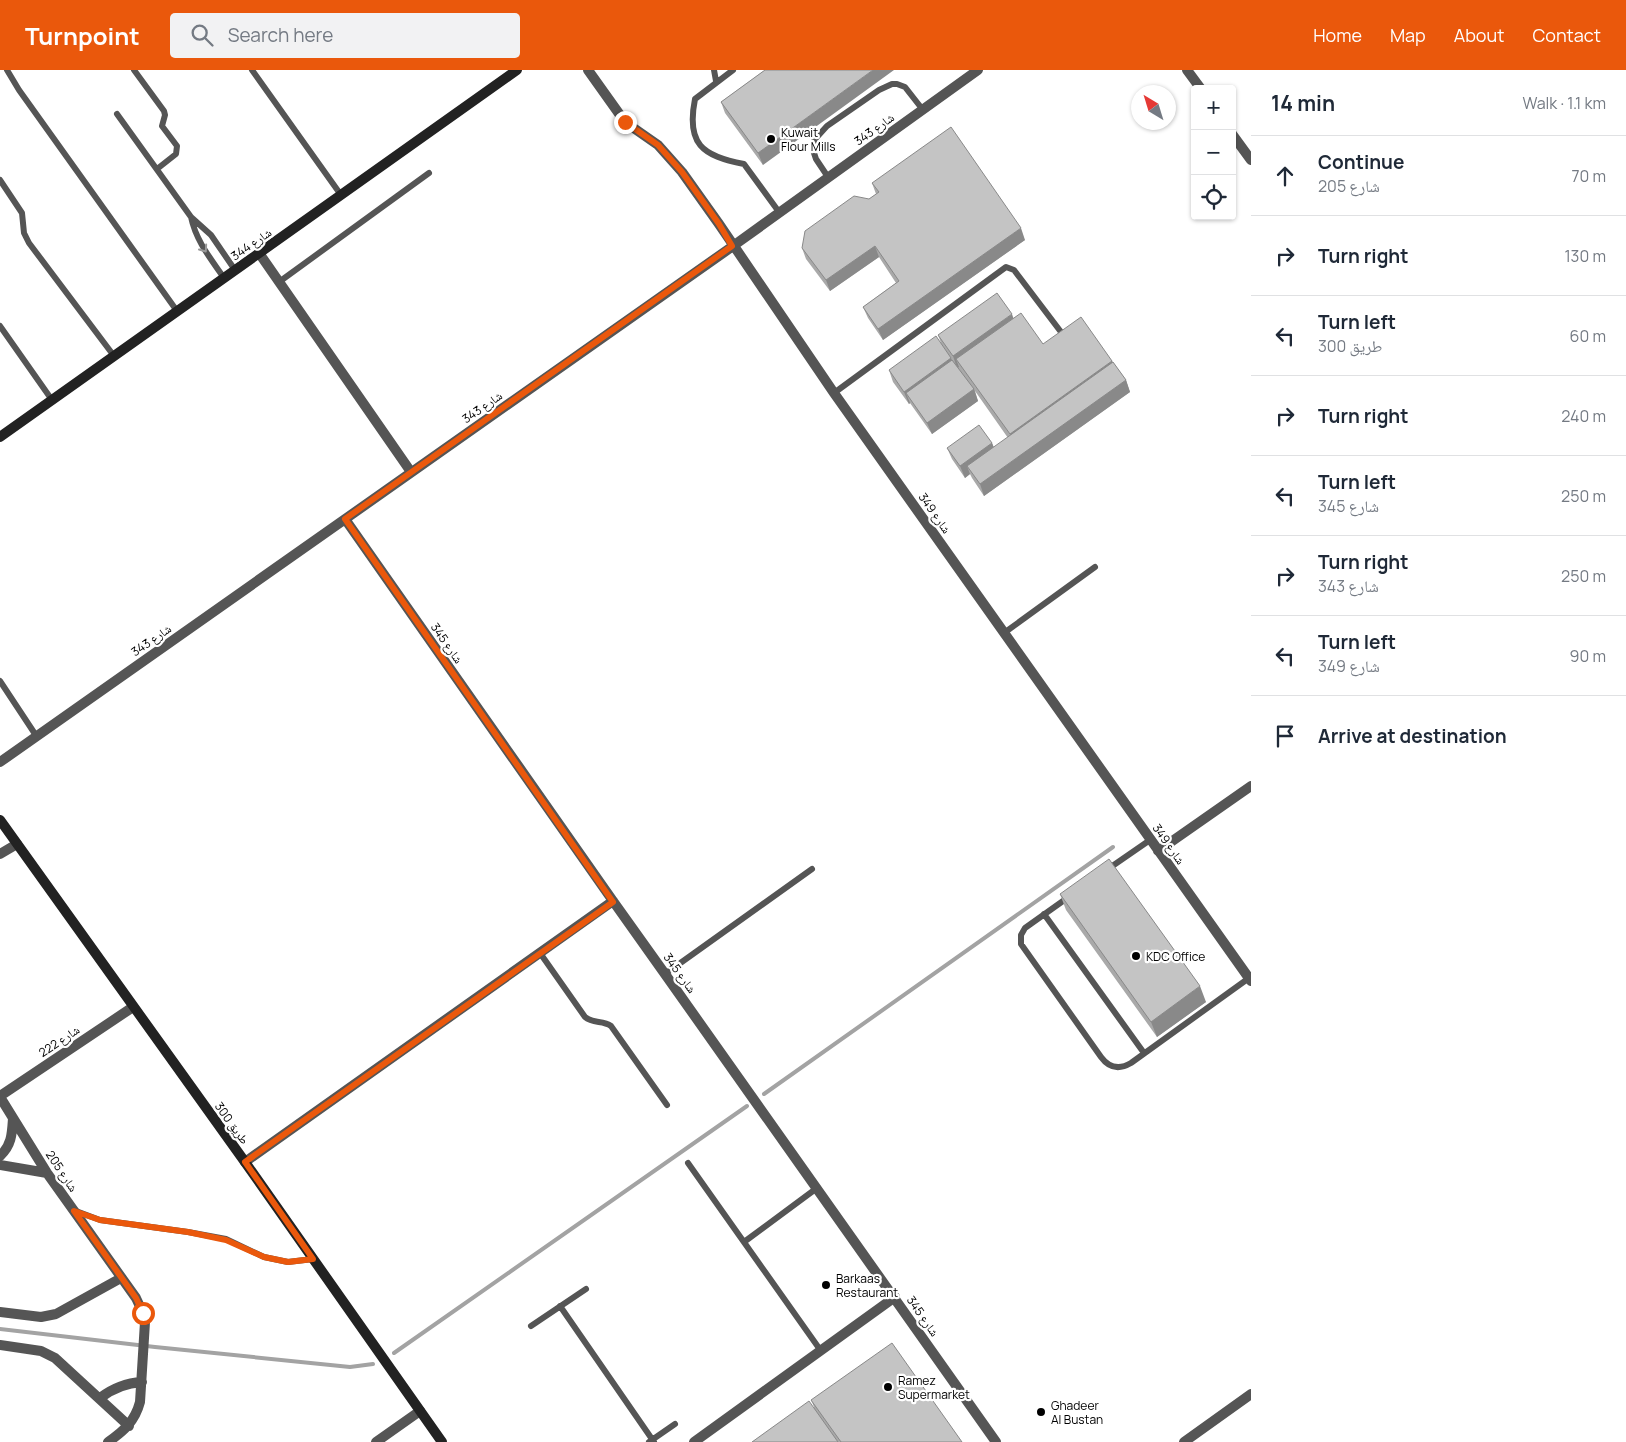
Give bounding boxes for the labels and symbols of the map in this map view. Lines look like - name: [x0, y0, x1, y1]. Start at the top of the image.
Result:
- north arrow: [1131, 85, 1176, 130]
- street label: شارع 343: [851, 109, 898, 149]
- route end: [614, 111, 637, 134]
- place label: Kuwait Flour Mills: [781, 124, 836, 155]
- marker: Kuwait Flour Mills: [765, 133, 777, 145]
- street label: شارع 344: [227, 224, 275, 264]
- one-way arrow: [198, 243, 207, 253]
- street label: شارع 343: [458, 387, 506, 427]
- street label: شارع 349: [915, 489, 955, 537]
- street label: شارع 345: [427, 619, 467, 667]
- street label: شارع 343: [127, 620, 175, 660]
- street label: شارع 349: [1149, 820, 1189, 868]
- place label: KDC Office: [1146, 948, 1205, 965]
- street label: شارع 345: [660, 949, 700, 997]
- marker: KDC Office: [1130, 950, 1142, 962]
- street label: شارع 222: [35, 1021, 83, 1061]
- street label: طريق 300: [211, 1098, 253, 1148]
- street label: شارع 205: [42, 1147, 82, 1195]
- place label: Barkaas Restaurant: [836, 1270, 898, 1301]
- marker: Barkaas Restaurant: [820, 1279, 832, 1291]
- street label: شارع 345: [903, 1292, 943, 1340]
- route start: [132, 1302, 155, 1325]
- place label: Ramez Supermarket: [898, 1372, 970, 1403]
- marker: Ramez Supermarket: [882, 1381, 894, 1393]
- place label: Ghadeer Al Bustan: [1051, 1397, 1103, 1428]
- marker: Ghadeer Al Bustan: [1035, 1406, 1047, 1418]

